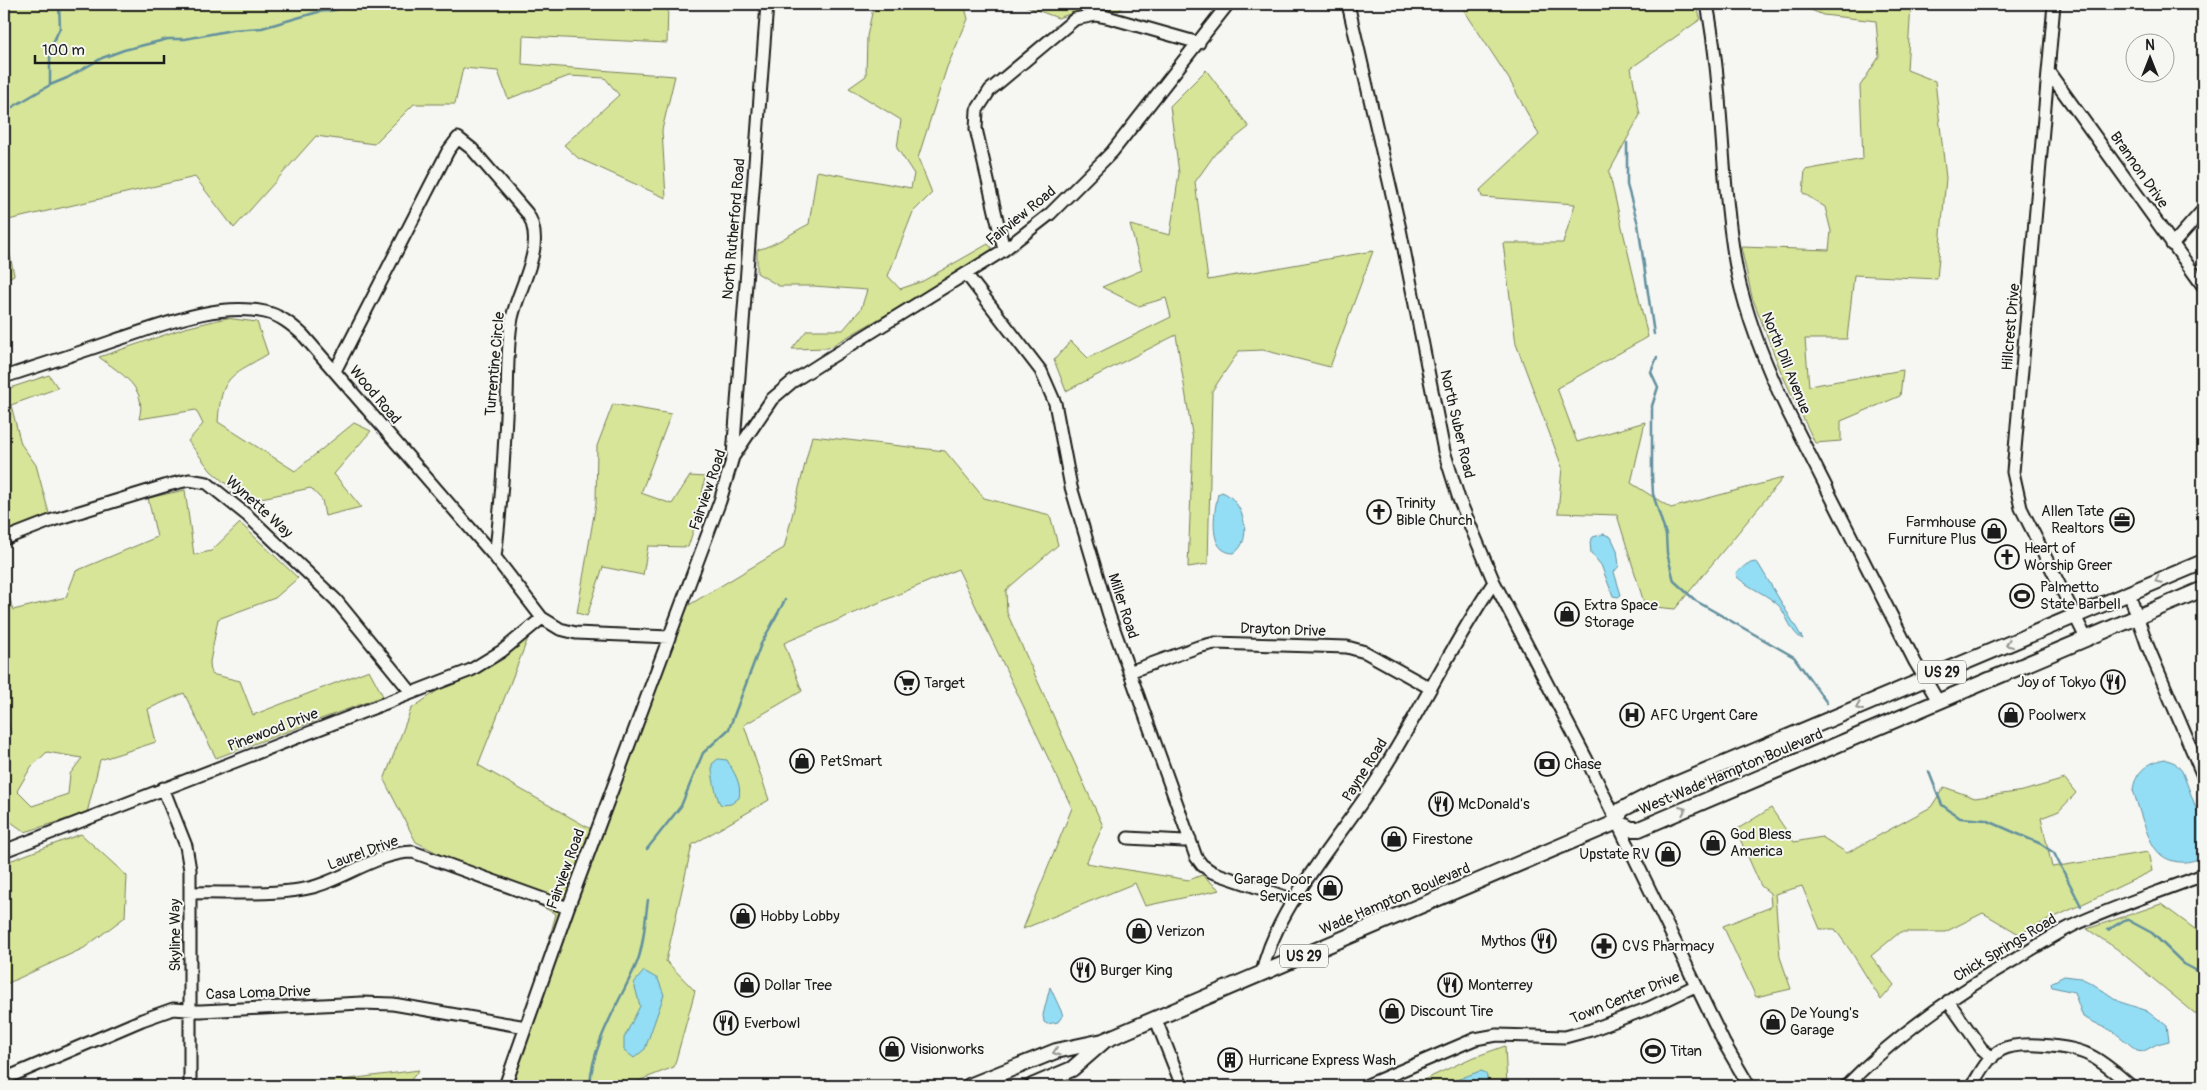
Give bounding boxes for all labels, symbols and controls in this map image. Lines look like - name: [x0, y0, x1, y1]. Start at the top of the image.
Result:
- scale bar: [35, 32, 164, 64]
- north arrow: [2124, 32, 2174, 82]
- text: N: [2145, 37, 2155, 54]
- text: 100 m: [42, 41, 85, 60]
- street label: Brannon Drive: [2106, 128, 2173, 213]
- street label: North Rutherford Road: [718, 157, 750, 301]
- street label: Fairview Road: [982, 182, 1060, 250]
- street label: Hillcrest Drive: [1998, 282, 2024, 371]
- street label: North Dill Avenue: [1757, 309, 1815, 417]
- street label: Turrentine Circle: [481, 310, 509, 417]
- street label: Wood Road: [345, 362, 405, 428]
- street label: North Suber Road: [1435, 368, 1479, 480]
- street label: Fairview Road: [685, 447, 731, 533]
- street label: Wynette Way: [221, 472, 297, 543]
- place label: Trinity Bible Church: [1396, 494, 1473, 530]
- church icon: Trinity Bible Church: [1366, 499, 1392, 525]
- place label: Allen Tate Realtors: [2041, 502, 2105, 538]
- office icon: Allen Tate Realtors: [2109, 507, 2135, 533]
- place label: Farmhouse Furniture Plus: [1888, 513, 1977, 549]
- shop icon: Farmhouse Furniture Plus: [1981, 518, 2007, 544]
- place label: Heart of Worship Greer: [2024, 539, 2113, 575]
- church icon: Heart of Worship Greer: [1994, 544, 2020, 570]
- street label: Miller Road: [1104, 571, 1142, 641]
- one-way arrow: [2154, 574, 2163, 585]
- place label: Palmetto State Barbell: [2040, 578, 2121, 614]
- sports icon: Palmetto State Barbell: [2009, 583, 2035, 609]
- place label: Extra Space Storage: [1584, 596, 1659, 632]
- shop icon: Extra Space Storage: [1554, 601, 1580, 627]
- street label: Drayton Drive: [1240, 619, 1327, 641]
- one-way arrow: [2005, 637, 2014, 648]
- road number: US 29: [1918, 660, 1966, 684]
- restaurant icon: Joy of Tokyo: [2100, 669, 2126, 695]
- supermarket icon: Target: [894, 670, 920, 696]
- place label: Joy of Tokyo: [2017, 673, 2096, 692]
- place label: Target: [924, 674, 966, 693]
- one-way arrow: [1855, 701, 1864, 712]
- hospital icon: AFC Urgent Care: [1619, 702, 1645, 728]
- shop icon: Poolwerx: [1998, 702, 2024, 728]
- street label: Pinewood Drive: [225, 704, 322, 756]
- place label: AFC Urgent Care: [1650, 706, 1758, 725]
- place label: Poolwerx: [2028, 706, 2086, 725]
- street label: West Wade Hampton Boulevard: [1636, 725, 1826, 819]
- street label: Payne Road: [1338, 735, 1392, 805]
- shop icon: PetSmart: [789, 748, 815, 774]
- bank icon: Chase: [1534, 751, 1560, 777]
- place label: PetSmart: [820, 752, 883, 771]
- place label: Chase: [1564, 755, 1602, 774]
- restaurant icon: McDonald's: [1428, 791, 1454, 817]
- place label: McDonald's: [1458, 795, 1530, 814]
- one-way arrow: [1679, 805, 1687, 815]
- place label: God Bless America: [1730, 825, 1792, 861]
- street label: Fairview Road: [543, 826, 589, 912]
- shop icon: Firestone: [1381, 826, 1407, 852]
- place label: Firestone: [1412, 830, 1473, 849]
- shop icon: God Bless America: [1700, 830, 1726, 856]
- street label: Laurel Drive: [325, 831, 402, 875]
- shop icon: Upstate RV: [1655, 841, 1681, 867]
- place label: Upstate RV: [1579, 845, 1650, 864]
- street label: Wade Hampton Boulevard: [1317, 859, 1473, 939]
- place label: Garage Door Services: [1234, 870, 1313, 906]
- shop icon: Garage Door Services: [1317, 875, 1343, 901]
- street label: Skyline Way: [166, 898, 185, 971]
- shop icon: Hobby Lobby: [730, 903, 756, 929]
- place label: Hobby Lobby: [760, 907, 840, 926]
- street label: Chick Springs Road: [1950, 910, 2060, 986]
- shop icon: Verizon: [1126, 918, 1152, 944]
- place label: Verizon: [1156, 922, 1205, 941]
- restaurant icon: Mythos: [1531, 928, 1557, 954]
- place label: Mythos: [1481, 932, 1526, 951]
- pharmacy icon: CVS Pharmacy: [1591, 933, 1617, 959]
- place label: CVS Pharmacy: [1622, 937, 1715, 956]
- road number: US 29: [1280, 944, 1328, 968]
- restaurant icon: Burger King: [1070, 957, 1096, 983]
- place label: Burger King: [1100, 961, 1173, 980]
- street label: Town Center Drive: [1568, 967, 1683, 1029]
- shop icon: Dollar Tree: [734, 972, 760, 998]
- restaurant icon: Monterrey: [1437, 972, 1463, 998]
- place label: Dollar Tree: [764, 976, 833, 995]
- place label: Monterrey: [1468, 976, 1533, 995]
- street label: Casa Loma Drive: [205, 982, 311, 1004]
- shop icon: Discount Tire: [1379, 998, 1405, 1024]
- place label: Discount Tire: [1410, 1002, 1494, 1021]
- place label: De Young's Garage: [1790, 1004, 1859, 1040]
- shop icon: De Young's Garage: [1760, 1009, 1786, 1035]
- restaurant icon: Everbowl: [713, 1010, 739, 1036]
- place label: Everbowl: [744, 1014, 800, 1033]
- shop icon: Visionworks: [879, 1036, 905, 1062]
- sports icon: Titan: [1640, 1038, 1666, 1064]
- place label: Visionworks: [910, 1040, 984, 1059]
- place label: Titan: [1670, 1042, 1702, 1061]
- one-way arrow: [1052, 1046, 1061, 1056]
- building icon: Hurricane Express Wash: [1217, 1047, 1243, 1073]
- place label: Hurricane Express Wash: [1248, 1051, 1396, 1070]

